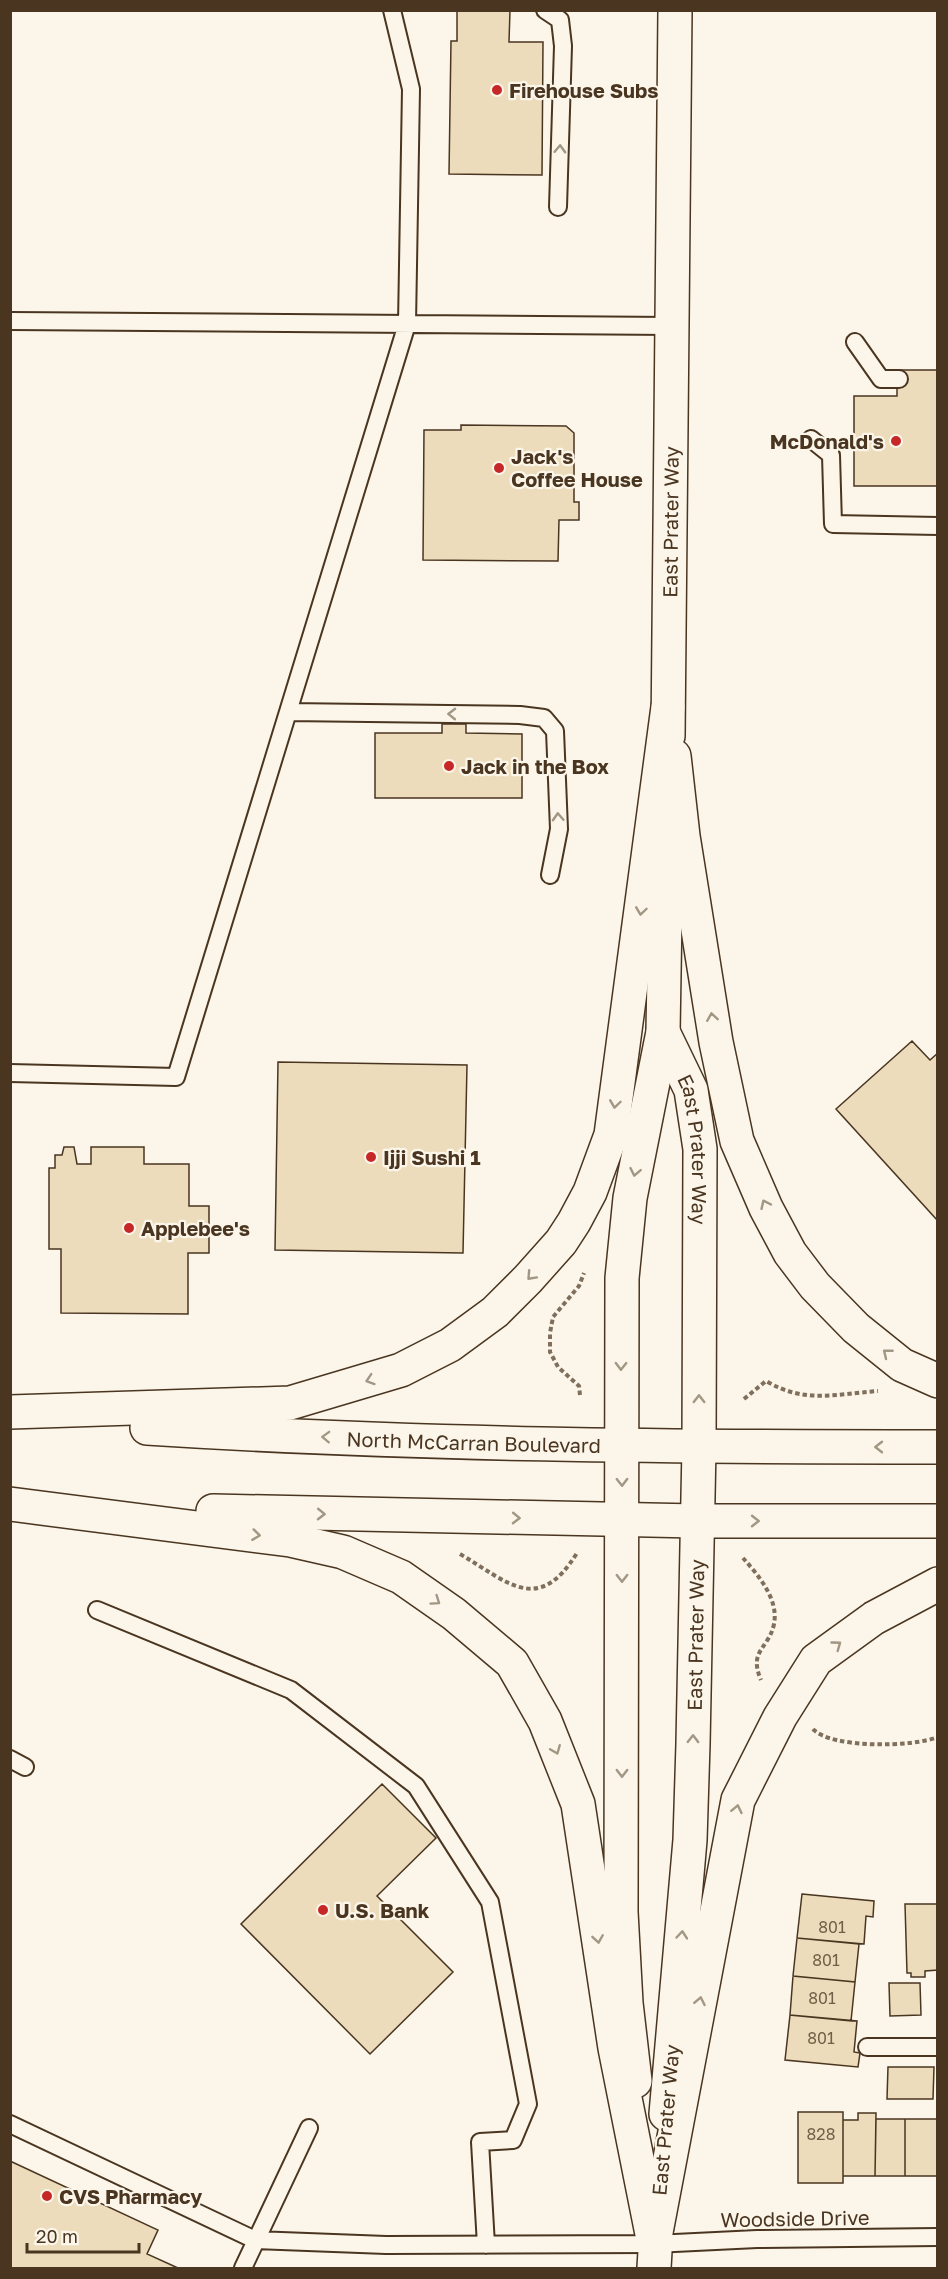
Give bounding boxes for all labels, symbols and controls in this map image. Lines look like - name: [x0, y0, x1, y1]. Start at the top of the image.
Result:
- place label: Firehouse Subs: [509, 78, 658, 102]
- marker: Firehouse Subs: [490, 83, 504, 97]
- one-way arrow: [554, 144, 566, 153]
- place label: McDonald's: [770, 429, 884, 453]
- marker: McDonald's: [889, 434, 903, 448]
- place label: Jack's Coffee House: [511, 444, 643, 491]
- street label: East Prater Way: [657, 446, 683, 598]
- marker: Jack's Coffee House: [492, 461, 506, 475]
- one-way arrow: [447, 708, 456, 720]
- place label: Jack in the Box: [461, 754, 609, 778]
- marker: Jack in the Box: [442, 759, 456, 773]
- one-way arrow: [552, 813, 565, 822]
- one-way arrow: [635, 906, 647, 915]
- one-way arrow: [707, 1012, 719, 1022]
- street label: East Prater Way: [673, 1070, 712, 1225]
- one-way arrow: [609, 1099, 621, 1108]
- place label: Ijji Sushi 1: [383, 1145, 481, 1169]
- marker: Ijji Sushi 1: [364, 1150, 378, 1164]
- one-way arrow: [629, 1166, 642, 1176]
- one-way arrow: [760, 1199, 772, 1210]
- place label: Applebee's: [141, 1216, 250, 1240]
- marker: Applebee's: [122, 1221, 136, 1235]
- one-way arrow: [527, 1269, 538, 1279]
- one-way arrow: [883, 1349, 894, 1360]
- one-way arrow: [615, 1361, 628, 1370]
- one-way arrow: [365, 1373, 376, 1386]
- one-way arrow: [693, 1395, 705, 1404]
- street label: North McCarran Boulevard: [346, 1426, 601, 1457]
- one-way arrow: [321, 1431, 330, 1443]
- one-way arrow: [875, 1441, 884, 1453]
- one-way arrow: [616, 1478, 628, 1487]
- one-way arrow: [316, 1507, 325, 1520]
- one-way arrow: [511, 1511, 520, 1524]
- one-way arrow: [750, 1515, 759, 1527]
- one-way arrow: [251, 1529, 261, 1541]
- street label: East Prater Way: [682, 1559, 708, 1711]
- one-way arrow: [616, 1573, 628, 1582]
- one-way arrow: [430, 1594, 441, 1605]
- one-way arrow: [830, 1641, 841, 1652]
- one-way arrow: [687, 1735, 700, 1744]
- one-way arrow: [549, 1744, 561, 1755]
- one-way arrow: [616, 1768, 628, 1777]
- one-way arrow: [729, 1804, 742, 1814]
- place label: U.S. Bank: [335, 1898, 430, 1922]
- marker: U.S. Bank: [316, 1903, 330, 1917]
- house number: 801: [818, 1917, 846, 1937]
- one-way arrow: [676, 1930, 689, 1939]
- one-way arrow: [591, 1935, 603, 1944]
- house number: 801: [812, 1950, 840, 1970]
- house number: 801: [808, 1988, 836, 2008]
- one-way arrow: [693, 1996, 706, 2006]
- house number: 801: [807, 2028, 835, 2048]
- street label: East Prater Way: [646, 2043, 684, 2197]
- house number: 828: [807, 2124, 835, 2144]
- place label: CVS Pharmacy: [59, 2184, 202, 2208]
- marker: CVS Pharmacy: [40, 2189, 54, 2203]
- street label: Woodside Drive: [720, 2205, 870, 2231]
- scale bar: [27, 2216, 140, 2254]
- text: 20 m: [36, 2225, 78, 2247]

